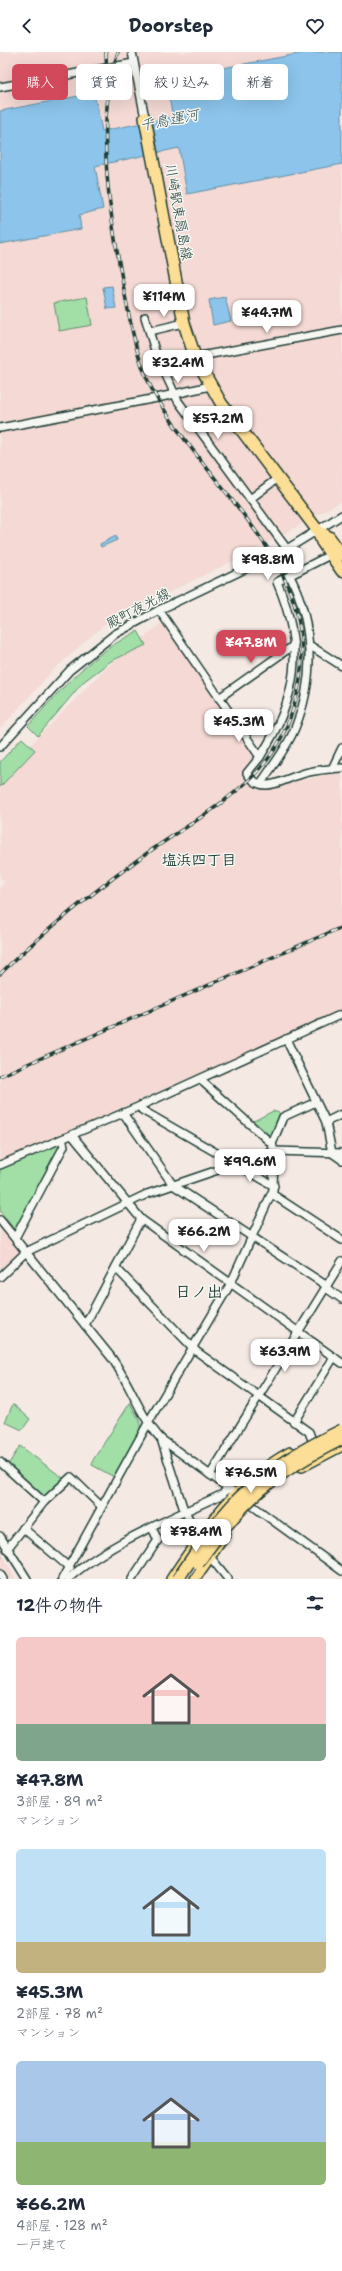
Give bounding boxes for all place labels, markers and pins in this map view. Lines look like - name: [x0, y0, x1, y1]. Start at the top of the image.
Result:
- pin: ¥114M: [136, 284, 192, 318]
- pin: ¥44.7M: [234, 300, 300, 334]
- pin: ¥32.4M: [145, 350, 211, 384]
- pin: ¥57.2M: [185, 406, 251, 440]
- pin: ¥98.8M: [235, 547, 301, 581]
- pin: ¥47.8M: [218, 630, 284, 664]
- pin: ¥45.3M: [206, 709, 272, 743]
- pin: ¥99.6M: [217, 1149, 283, 1183]
- pin: ¥66.2M: [171, 1219, 237, 1253]
- pin: ¥63.9M: [252, 1339, 318, 1373]
- pin: ¥76.5M: [218, 1460, 284, 1494]
- pin: ¥78.4M: [163, 1519, 229, 1553]

